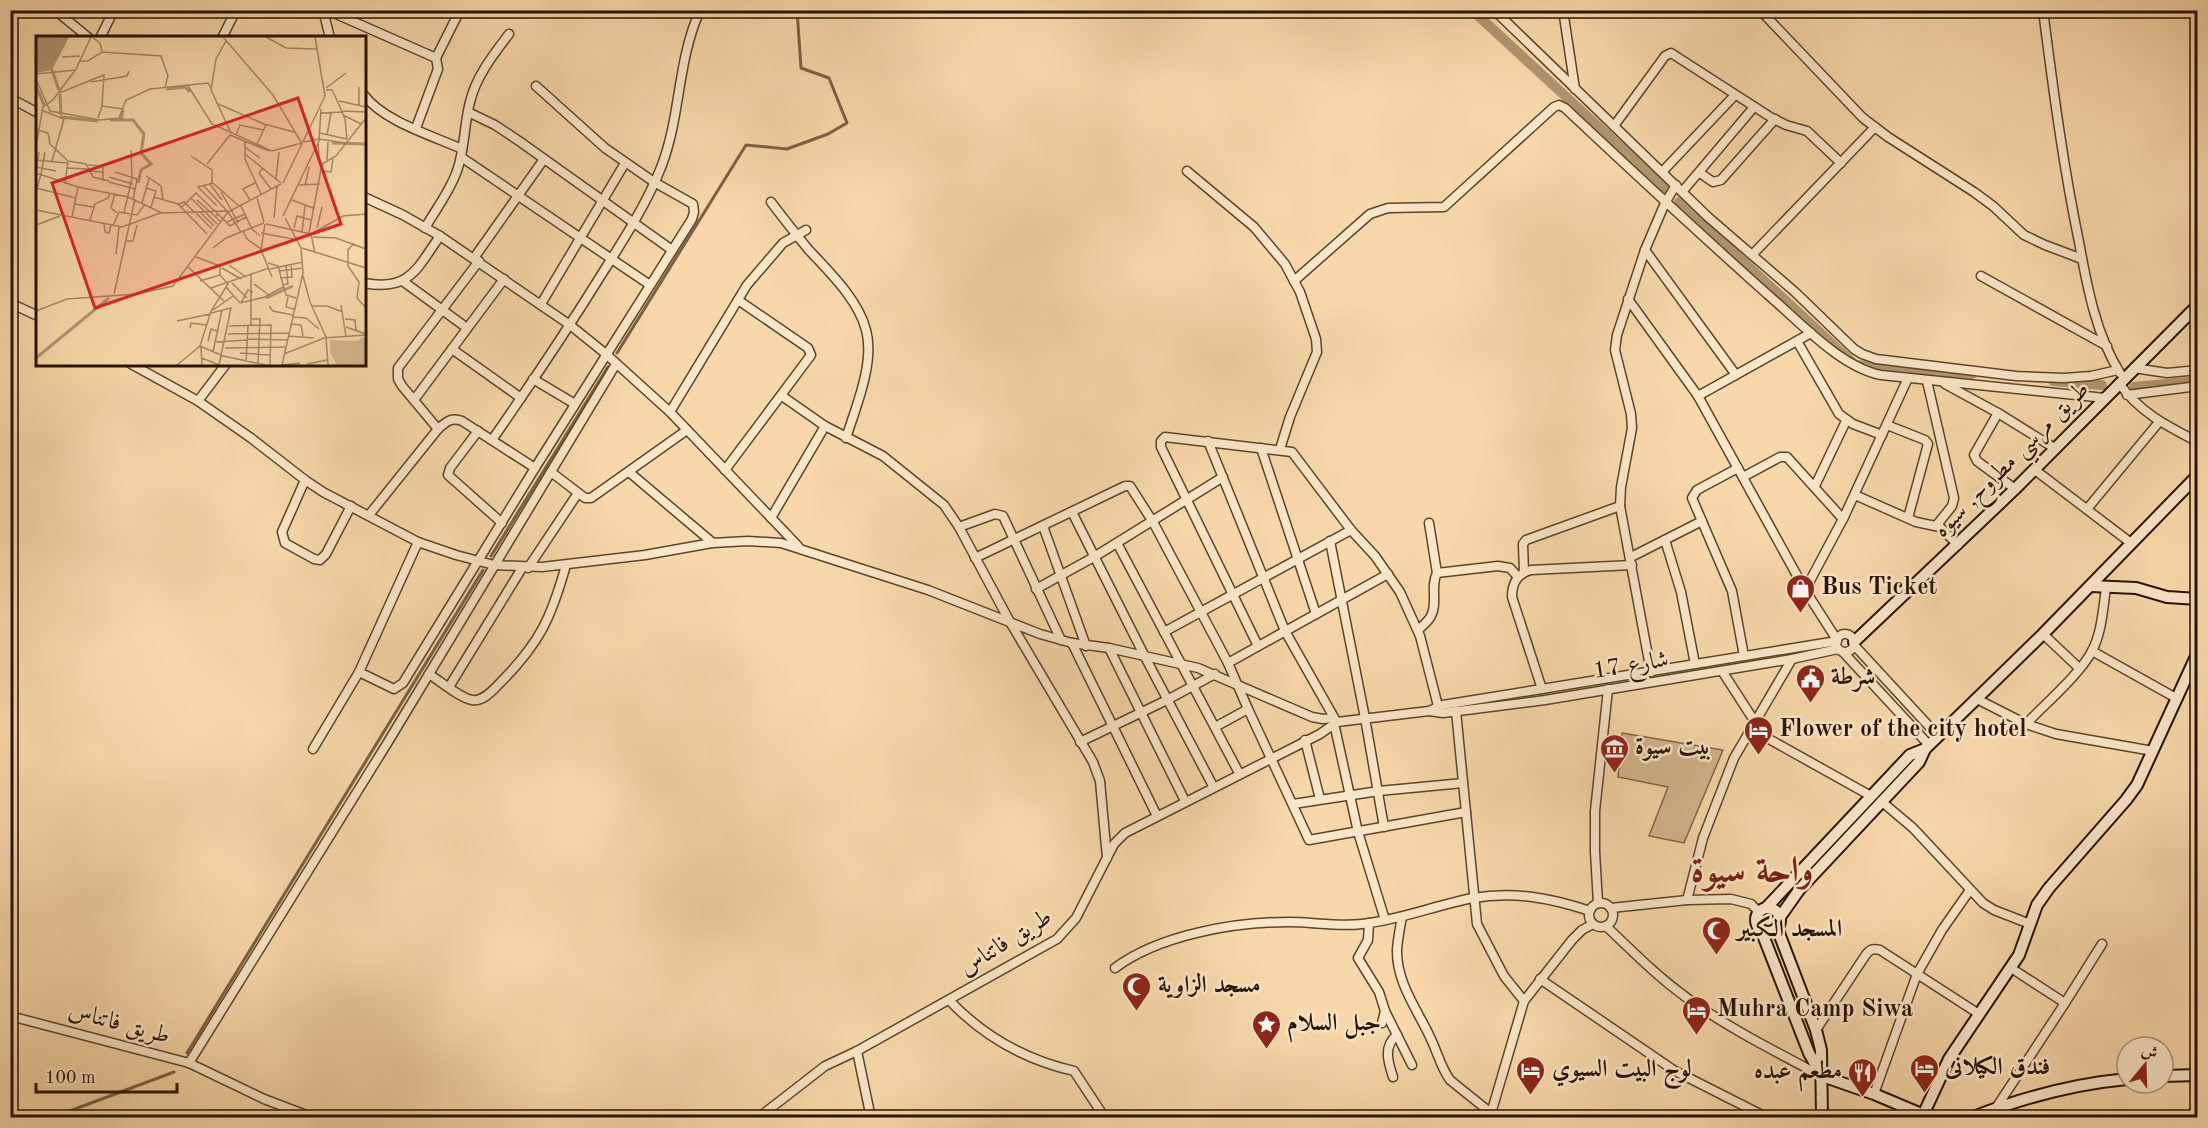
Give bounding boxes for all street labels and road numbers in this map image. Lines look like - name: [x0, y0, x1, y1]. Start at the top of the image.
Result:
- street label: طريق مرسي مطروح, سيوه: [1930, 378, 2100, 548]
- street label: شارع 17: [1591, 648, 1671, 690]
- street label: طريق فاتناس: [955, 905, 1057, 982]
- street label: طريق فاتناس: [65, 999, 172, 1050]

